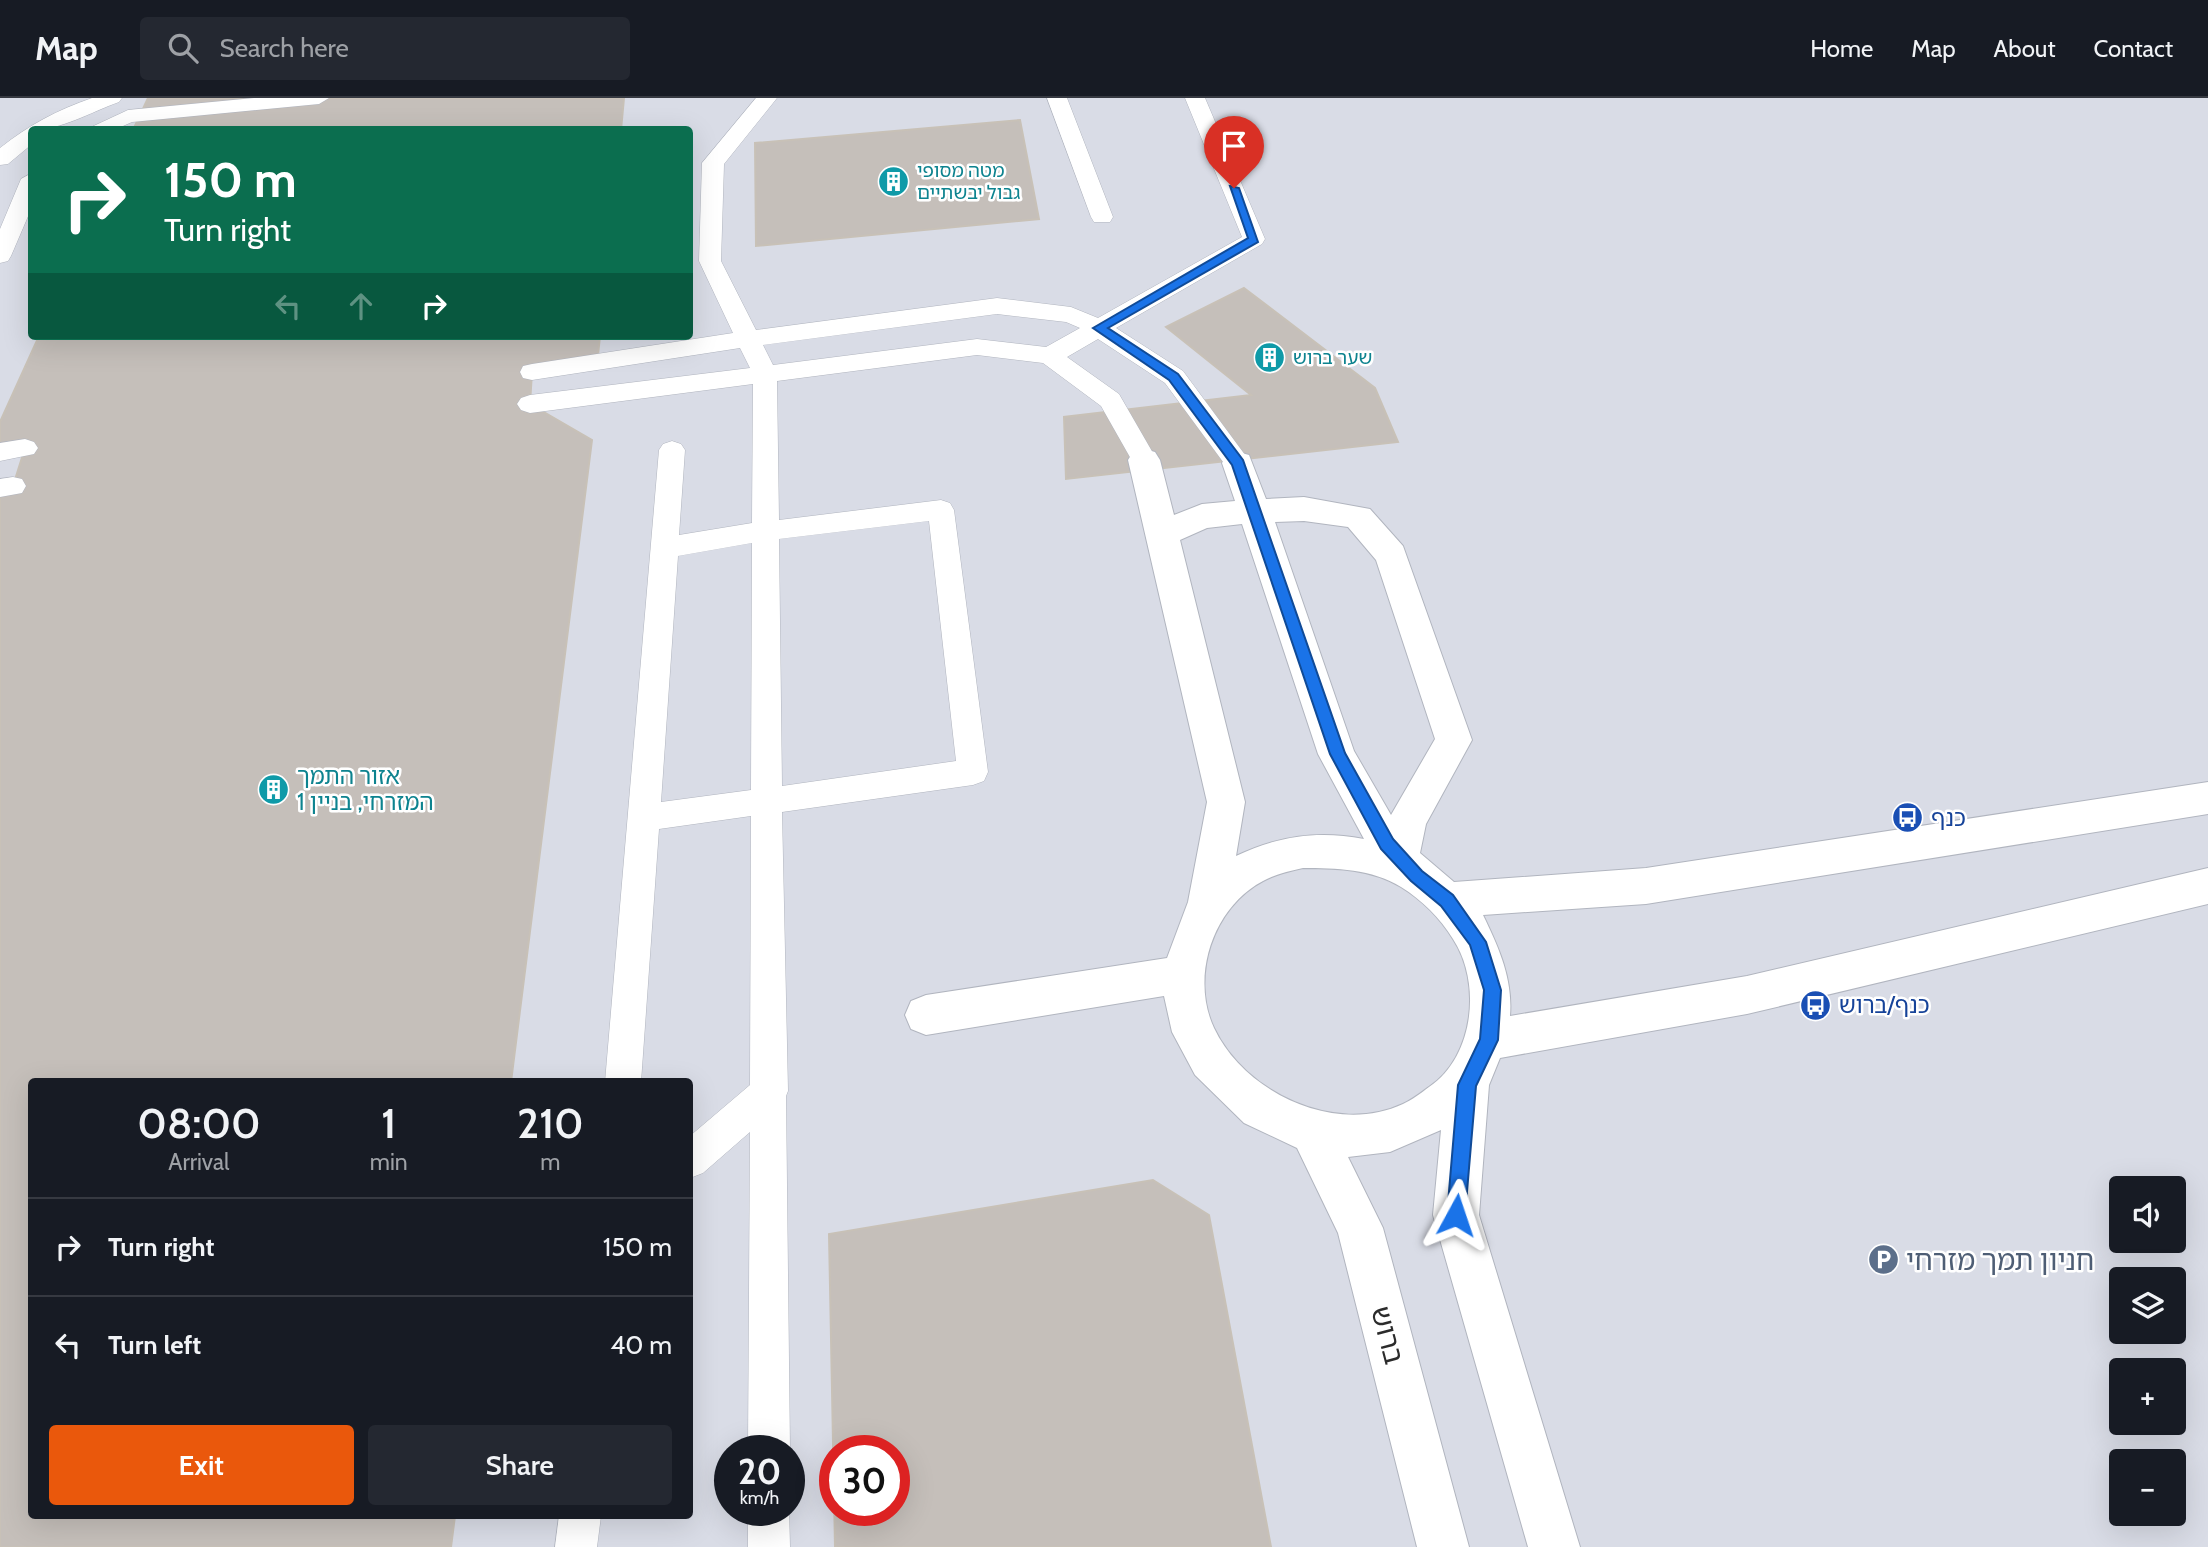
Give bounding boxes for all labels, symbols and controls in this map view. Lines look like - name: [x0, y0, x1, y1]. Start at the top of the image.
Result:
- search box: [140, 17, 630, 80]
- text: Map: [35, 28, 98, 68]
- icon: search: [164, 29, 202, 67]
- text: Search here: [220, 32, 349, 64]
- text: Home: [1810, 34, 1873, 63]
- text: Map: [1911, 34, 1956, 63]
- text: About: [1994, 34, 2056, 63]
- text: Contact: [2094, 34, 2173, 63]
- pin: [1204, 116, 1264, 188]
- icon: arrive: [1215, 127, 1253, 165]
- text: 150 m: [164, 150, 297, 209]
- icon: right: [49, 154, 140, 245]
- place label: מטה מסופי גבול יבשתיים: [917, 159, 1020, 204]
- building icon: מטה מסופי גבול יבשתיים: [877, 164, 911, 198]
- text: Turn right: [164, 210, 291, 249]
- icon: left: [269, 287, 307, 325]
- icon: ahead: [342, 287, 380, 325]
- icon: right: [415, 287, 453, 325]
- building icon: שער ברוש: [1253, 340, 1287, 374]
- place label: שער ברוש: [1293, 346, 1372, 369]
- place label: אזור התמך המזרחי, בניין 1: [297, 762, 434, 816]
- building icon: אזור התמך המזרחי, בניין 1: [257, 772, 291, 806]
- bus stop icon: כנף: [1891, 801, 1925, 835]
- place label: כנף: [1931, 804, 1966, 832]
- bus stop icon: כנף/ברוש: [1799, 988, 1833, 1022]
- place label: כנף/ברוש: [1839, 991, 1930, 1019]
- text: 08:00: [137, 1097, 260, 1149]
- text: 1: [381, 1097, 396, 1149]
- text: 210: [517, 1097, 584, 1149]
- text: Arrival: [168, 1148, 230, 1176]
- text: min: [370, 1148, 408, 1176]
- text: m: [540, 1148, 560, 1176]
- map controls: [2109, 1176, 2186, 1526]
- button: sound: [2109, 1176, 2186, 1253]
- position arrow: [1419, 1178, 1493, 1252]
- icon: right: [49, 1228, 87, 1266]
- text: Turn right: [108, 1231, 214, 1263]
- text: 150 m: [603, 1231, 672, 1263]
- parking icon: חניון תמך מזרחי: [1866, 1243, 1900, 1277]
- place label: חניון תמך מזרחי: [1906, 1243, 2094, 1277]
- button: layers: [2109, 1267, 2186, 1344]
- street label: ברוש: [1364, 1302, 1412, 1368]
- icon: left: [49, 1326, 87, 1364]
- text: Turn left: [108, 1329, 201, 1361]
- text: 40 m: [610, 1329, 672, 1361]
- button: +: [2109, 1358, 2186, 1435]
- button: Exit: [49, 1425, 354, 1505]
- button: Share: [368, 1425, 672, 1505]
- speed limit sign: 30: [819, 1435, 910, 1526]
- button: −: [2109, 1449, 2186, 1526]
- text: 20: [738, 1450, 781, 1493]
- text: km/h: [740, 1487, 779, 1509]

